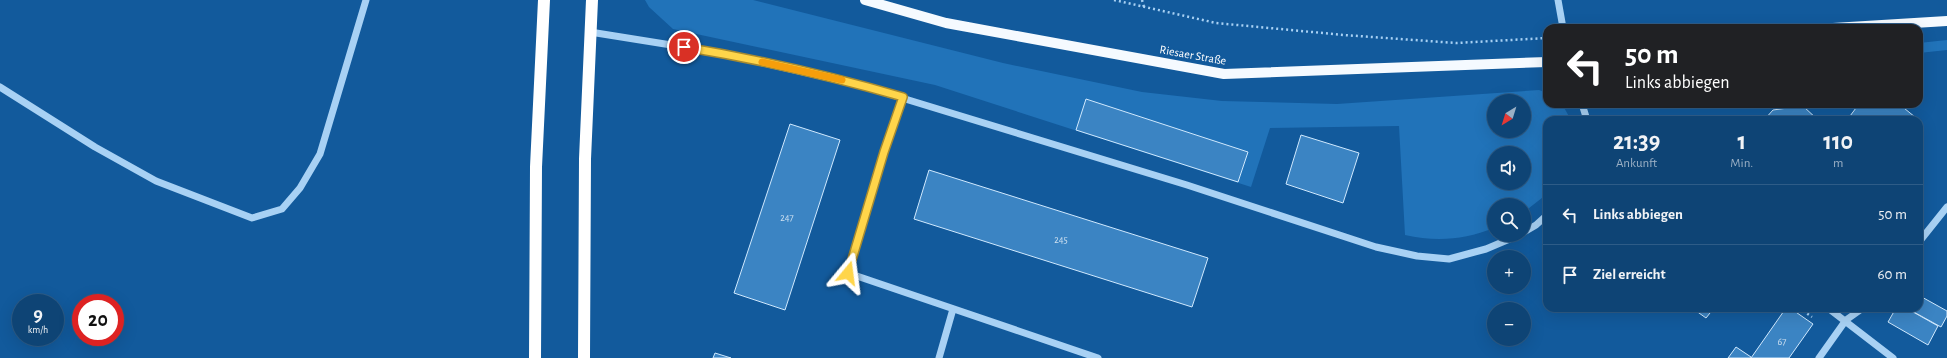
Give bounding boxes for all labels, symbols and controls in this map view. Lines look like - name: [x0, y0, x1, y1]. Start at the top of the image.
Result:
- pin: [667, 30, 701, 64]
- icon: arrive: [673, 36, 695, 58]
- icon: left: [1559, 40, 1611, 92]
- text: 50 m: [1625, 41, 1679, 69]
- street label: Riesaer Straße: [1159, 43, 1227, 67]
- text: Links abbiegen: [1625, 74, 1730, 92]
- north arrow: [1487, 94, 1531, 138]
- map controls: [1487, 94, 1531, 346]
- text: 21:39: [1613, 130, 1660, 154]
- text: 1: [1737, 130, 1746, 154]
- text: 110: [1823, 130, 1853, 154]
- button: sound: [1487, 146, 1531, 190]
- text: Ankunft: [1616, 157, 1657, 170]
- text: Min.: [1730, 157, 1753, 170]
- text: m: [1833, 157, 1843, 170]
- button: search: [1487, 198, 1531, 242]
- icon: left: [1559, 204, 1581, 226]
- text: Links abbiegen: [1593, 207, 1683, 222]
- text: 50 m: [1878, 207, 1907, 222]
- house number: 247: [780, 213, 794, 223]
- house number: 245: [1054, 235, 1068, 245]
- button: +: [1487, 250, 1531, 294]
- position arrow: [827, 252, 869, 294]
- icon: arrive: [1559, 264, 1581, 286]
- text: Ziel erreicht: [1593, 267, 1666, 282]
- text: 60 m: [1878, 267, 1907, 282]
- speed limit sign: 20: [72, 294, 124, 346]
- button: −: [1487, 302, 1531, 346]
- text: 9: [33, 305, 43, 325]
- text: km/h: [28, 325, 48, 335]
- house number: 67: [1778, 337, 1786, 347]

